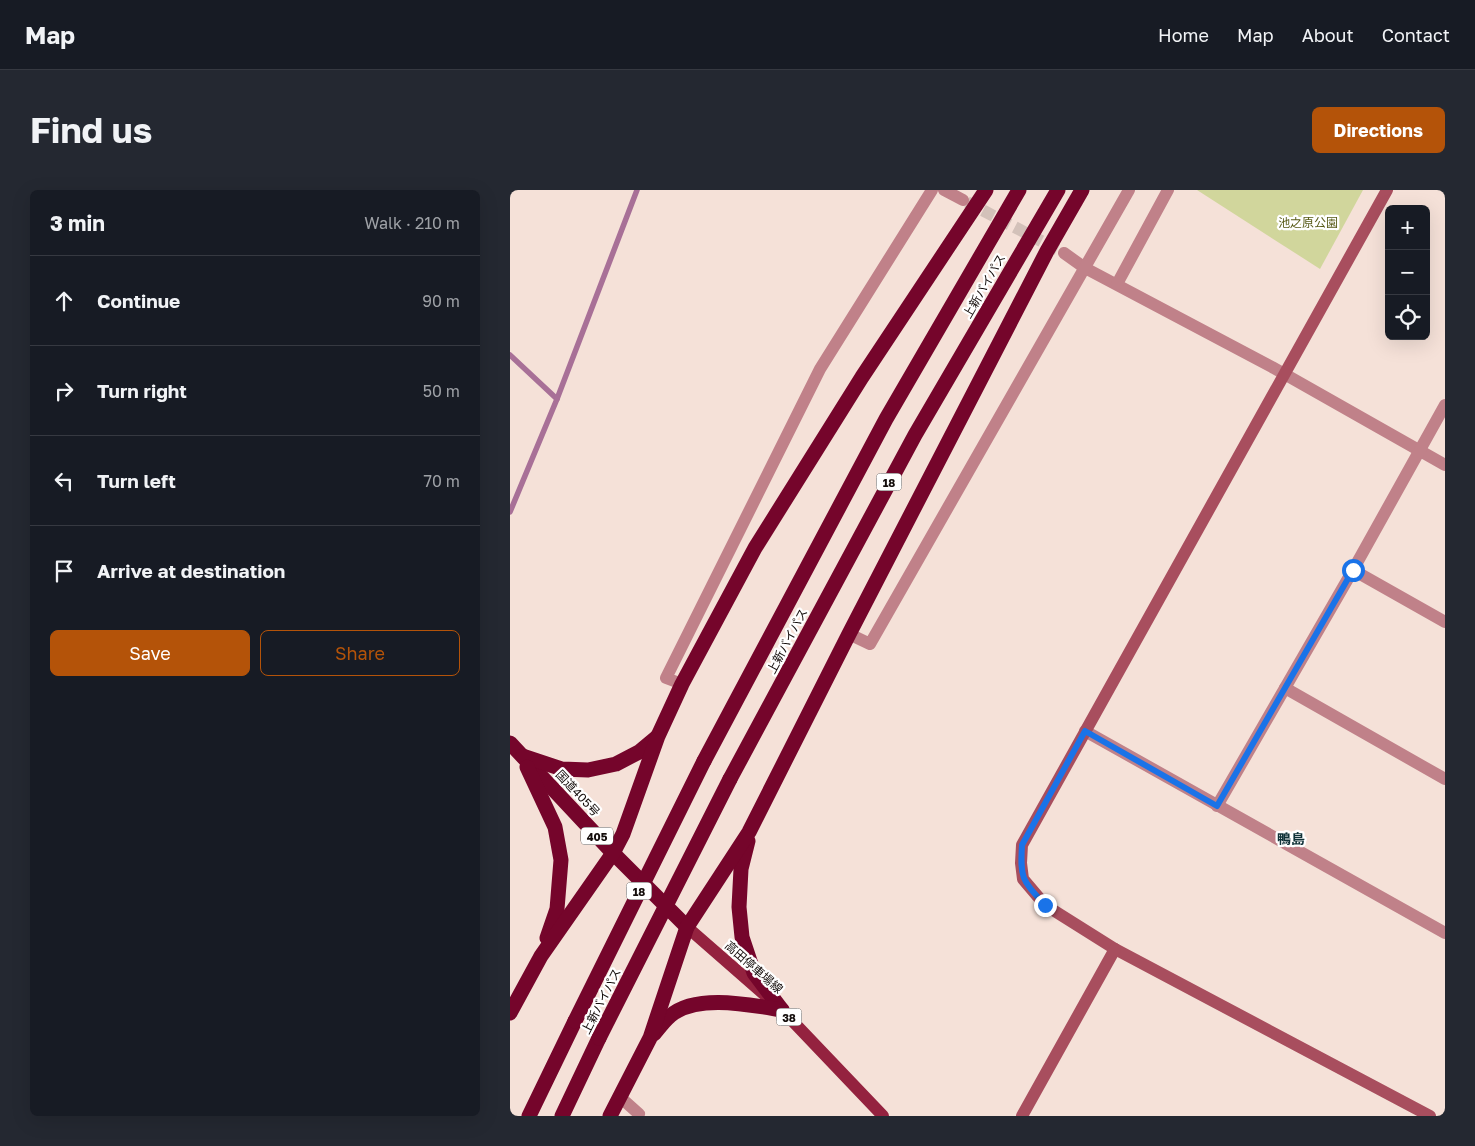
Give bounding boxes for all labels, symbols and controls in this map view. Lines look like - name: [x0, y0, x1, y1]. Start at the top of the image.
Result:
- text: Map: [25, 20, 75, 49]
- text: Home: [1158, 24, 1209, 46]
- text: Map: [1237, 24, 1274, 46]
- text: About: [1302, 24, 1354, 46]
- text: Contact: [1382, 24, 1450, 46]
- button: Directions: [1312, 107, 1445, 153]
- text: Find us: [30, 109, 152, 151]
- map controls: [1385, 205, 1430, 340]
- button: +: [1385, 205, 1430, 250]
- text: 3 min: [50, 210, 105, 236]
- text: Walk · 210 m: [364, 213, 460, 233]
- park label: 池之原公園: [1278, 215, 1338, 230]
- button: −: [1385, 250, 1430, 295]
- street label: 上新バイパス: [960, 251, 1008, 321]
- icon: ahead: [50, 287, 78, 315]
- text: Continue: [97, 289, 180, 312]
- text: 90 m: [422, 291, 460, 311]
- button: locate: [1385, 295, 1430, 340]
- icon: right: [50, 377, 78, 405]
- text: Turn right: [97, 379, 187, 402]
- text: 50 m: [423, 381, 460, 401]
- icon: left: [50, 467, 78, 495]
- text: Turn left: [97, 469, 176, 492]
- text: 70 m: [423, 471, 460, 491]
- road number: 18: [876, 474, 902, 490]
- icon: arrive: [50, 557, 78, 585]
- text: Arrive at destination: [97, 559, 285, 582]
- route start: [1342, 559, 1365, 582]
- street label: 上新バイパス: [764, 606, 810, 676]
- button: Save: [50, 630, 250, 676]
- button: Share: [260, 630, 460, 676]
- street label: 国道405号: [553, 767, 603, 819]
- road number: 405: [581, 827, 613, 844]
- district label: 鴨島: [1277, 830, 1305, 847]
- road number: 18: [626, 882, 652, 899]
- route end: [1034, 894, 1057, 917]
- street label: 高田停車場線: [722, 938, 786, 996]
- street label: 上新バイパス: [578, 966, 624, 1036]
- road number: 38: [776, 1009, 802, 1026]

